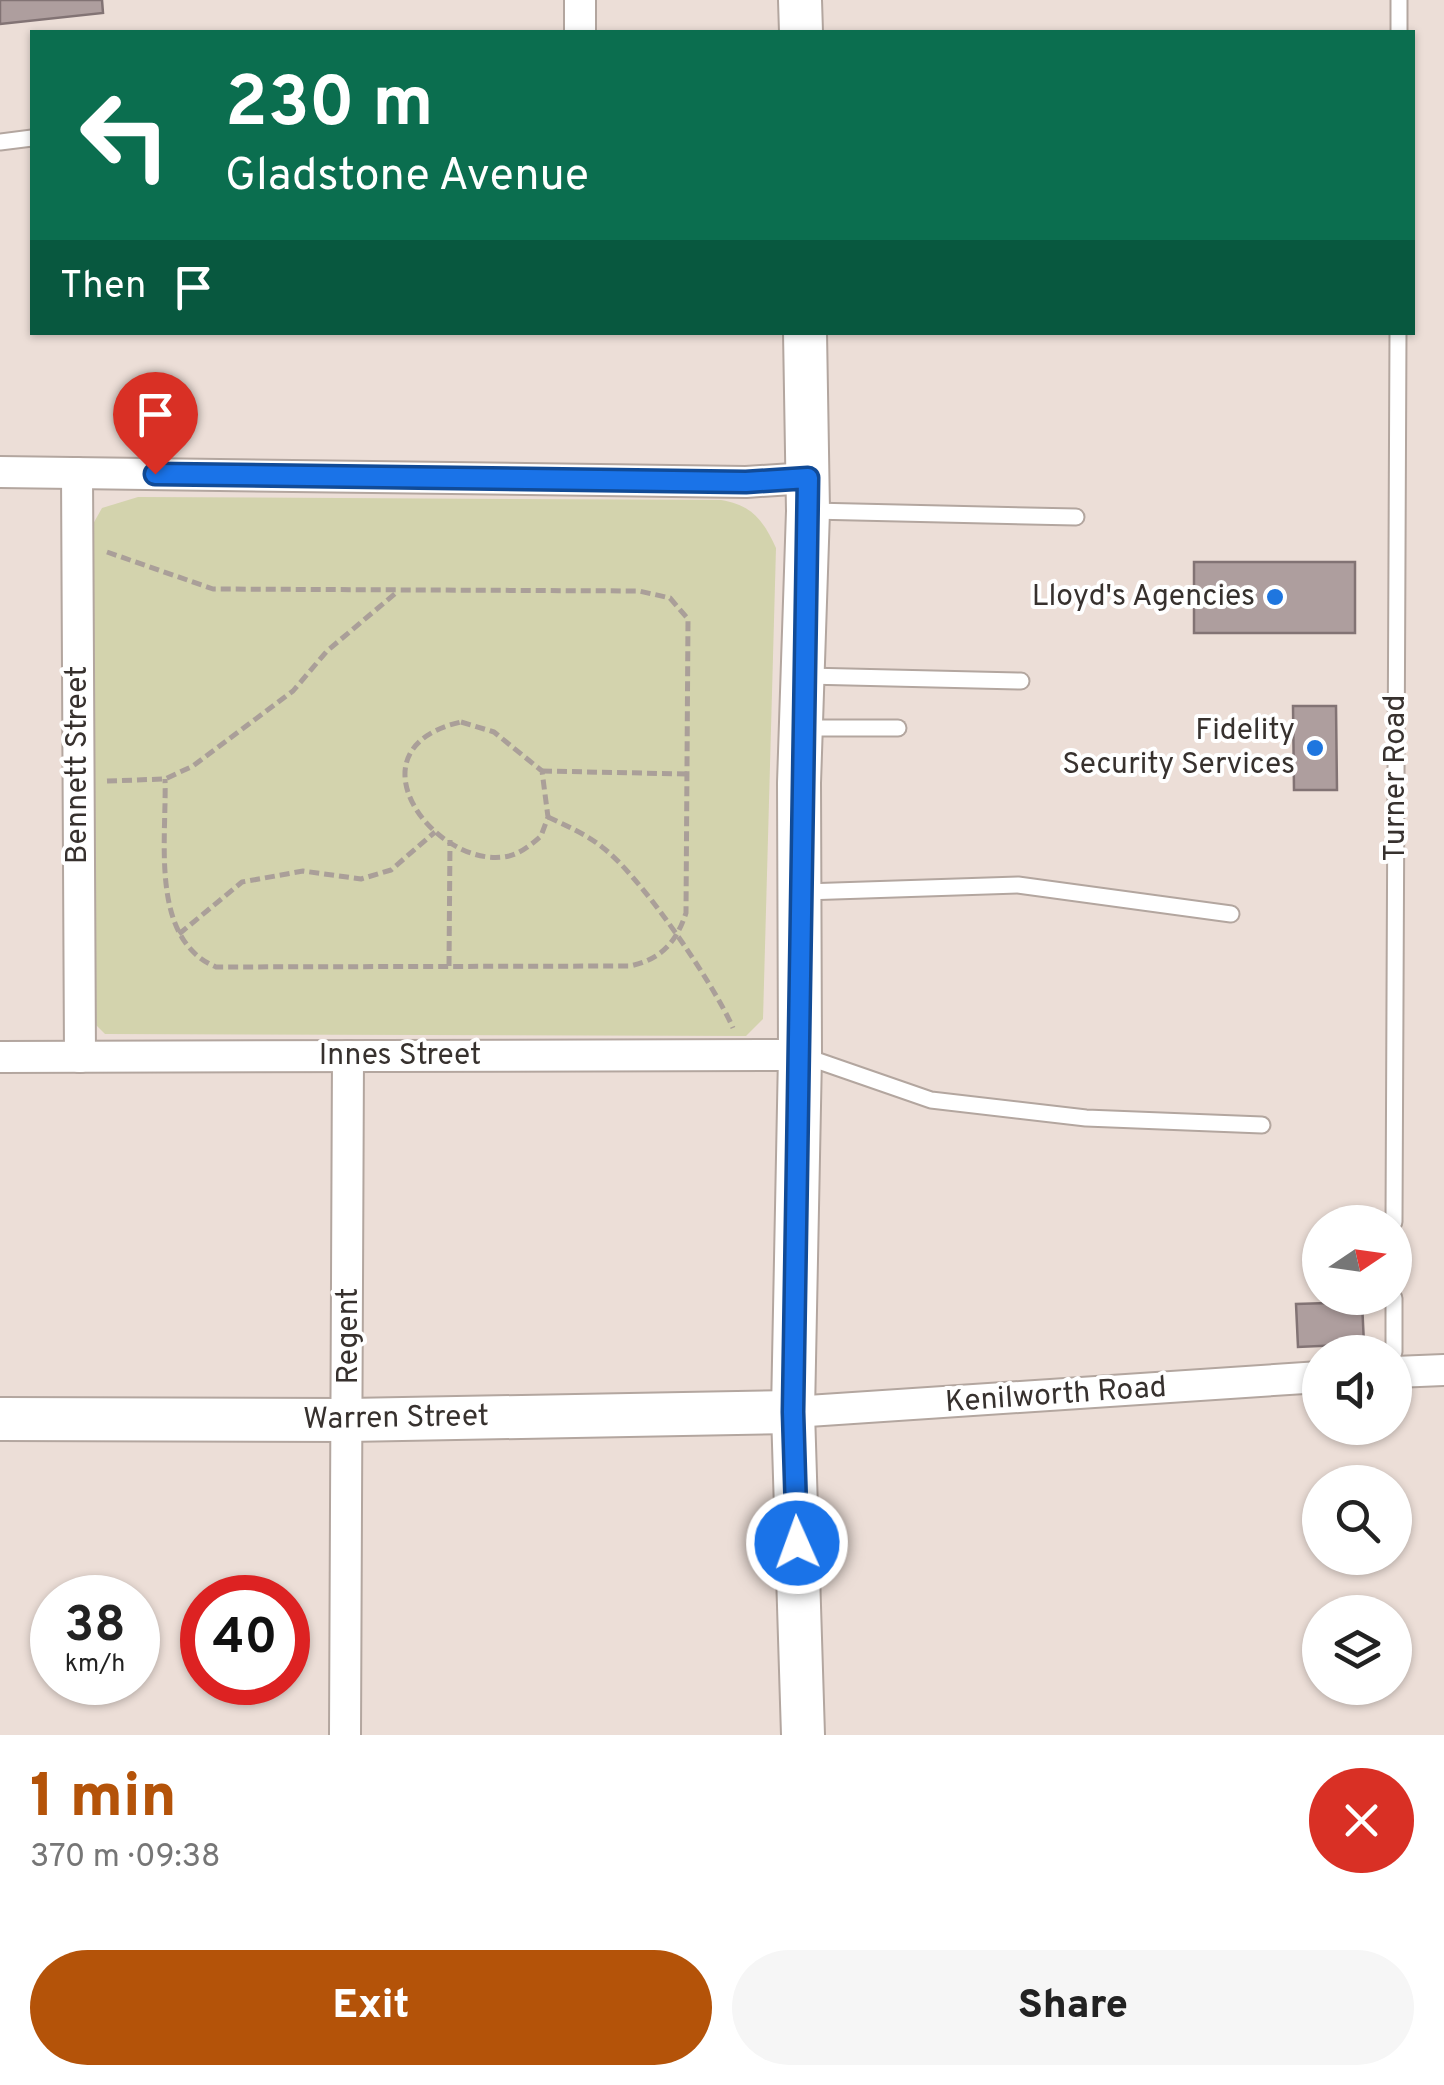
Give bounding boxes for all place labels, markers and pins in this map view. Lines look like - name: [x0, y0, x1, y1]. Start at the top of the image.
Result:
- pin: [113, 372, 198, 475]
- place label: Lloyd's Agencies: [1032, 579, 1255, 616]
- marker: Lloyd's Agencies: [1264, 586, 1286, 608]
- place label: Fidelity Security Services: [1062, 713, 1295, 784]
- marker: Fidelity Security Services: [1304, 737, 1326, 759]

